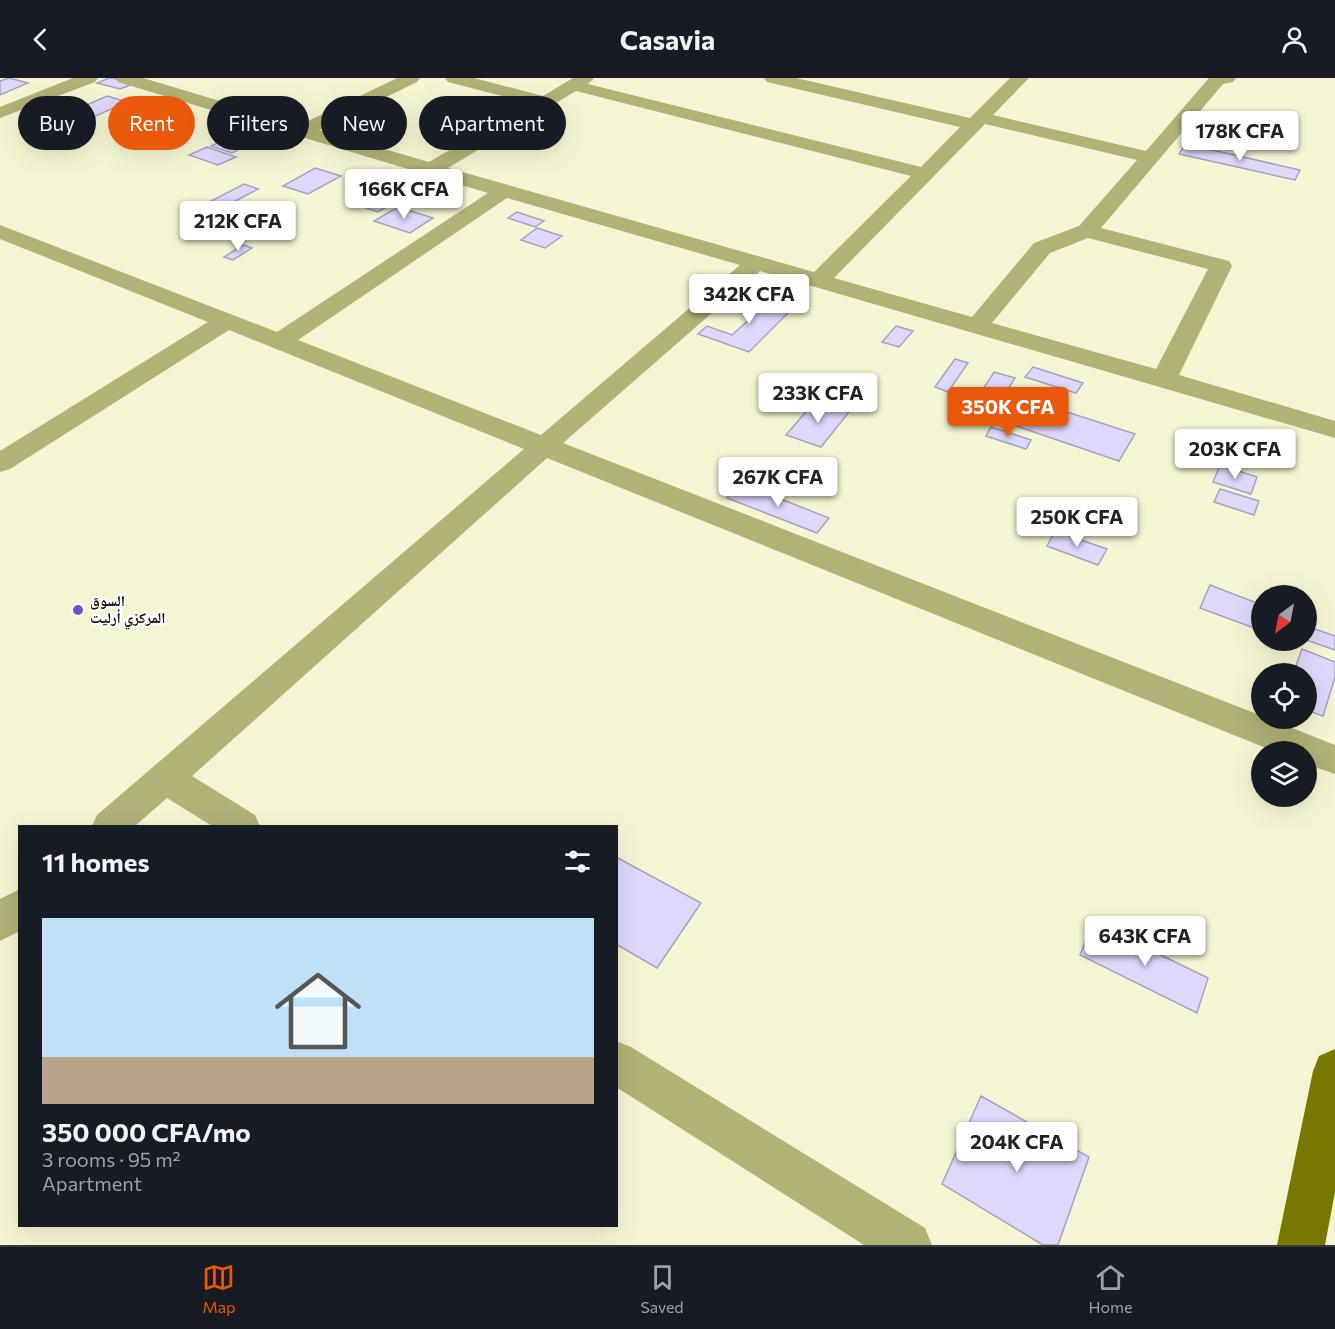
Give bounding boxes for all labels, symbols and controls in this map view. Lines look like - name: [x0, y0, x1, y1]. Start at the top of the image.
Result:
- icon: back: [24, 23, 57, 56]
- text: Casavia: [620, 23, 715, 56]
- icon: person: [1278, 23, 1311, 56]
- chip: Buy: [18, 96, 96, 150]
- chip: Rent: [108, 96, 195, 150]
- chip: Filters: [207, 96, 309, 150]
- chip: New: [321, 96, 407, 150]
- chip: Apartment: [419, 96, 566, 150]
- pin: 178K CFA: [1178, 111, 1302, 162]
- text: 178K CFA: [1196, 118, 1284, 142]
- pin: 166K CFA: [342, 169, 466, 220]
- text: 166K CFA: [359, 176, 449, 200]
- pin: 212K CFA: [176, 201, 300, 252]
- text: 212K CFA: [194, 208, 282, 232]
- pin: 342K CFA: [687, 274, 811, 325]
- text: 342K CFA: [703, 281, 795, 305]
- pin: 233K CFA: [756, 373, 880, 424]
- text: 233K CFA: [772, 380, 864, 404]
- pin: 350K CFA: [946, 387, 1070, 438]
- text: 350K CFA: [961, 394, 1055, 418]
- pin: 203K CFA: [1173, 429, 1297, 480]
- text: 203K CFA: [1189, 436, 1281, 460]
- pin: 267K CFA: [716, 457, 840, 508]
- text: 267K CFA: [733, 464, 823, 488]
- pin: 250K CFA: [1015, 497, 1139, 548]
- text: 250K CFA: [1031, 504, 1123, 528]
- north arrow: [1251, 585, 1317, 651]
- map controls: [1251, 585, 1317, 807]
- place label: السوق المركزي أرليت: [90, 591, 165, 630]
- marker: السوق المركزي أرليت: [71, 603, 85, 617]
- button: locate: [1251, 663, 1317, 729]
- button: layers: [1251, 741, 1317, 807]
- icon: filters: [561, 845, 594, 878]
- text: 11 homes: [42, 846, 150, 877]
- pin: 643K CFA: [1083, 916, 1207, 967]
- text: 643K CFA: [1099, 923, 1191, 947]
- icon: home: [264, 957, 372, 1065]
- text: 350 000 CFA/mo: [42, 1116, 251, 1147]
- pin: 204K CFA: [955, 1122, 1079, 1173]
- text: 204K CFA: [970, 1129, 1064, 1153]
- text: 3 rooms · 95 m²: [42, 1147, 181, 1171]
- text: Apartment: [42, 1171, 142, 1195]
- tab: Map: [202, 1261, 235, 1316]
- tab: Saved: [640, 1261, 684, 1316]
- tab: Home: [1089, 1261, 1133, 1316]

